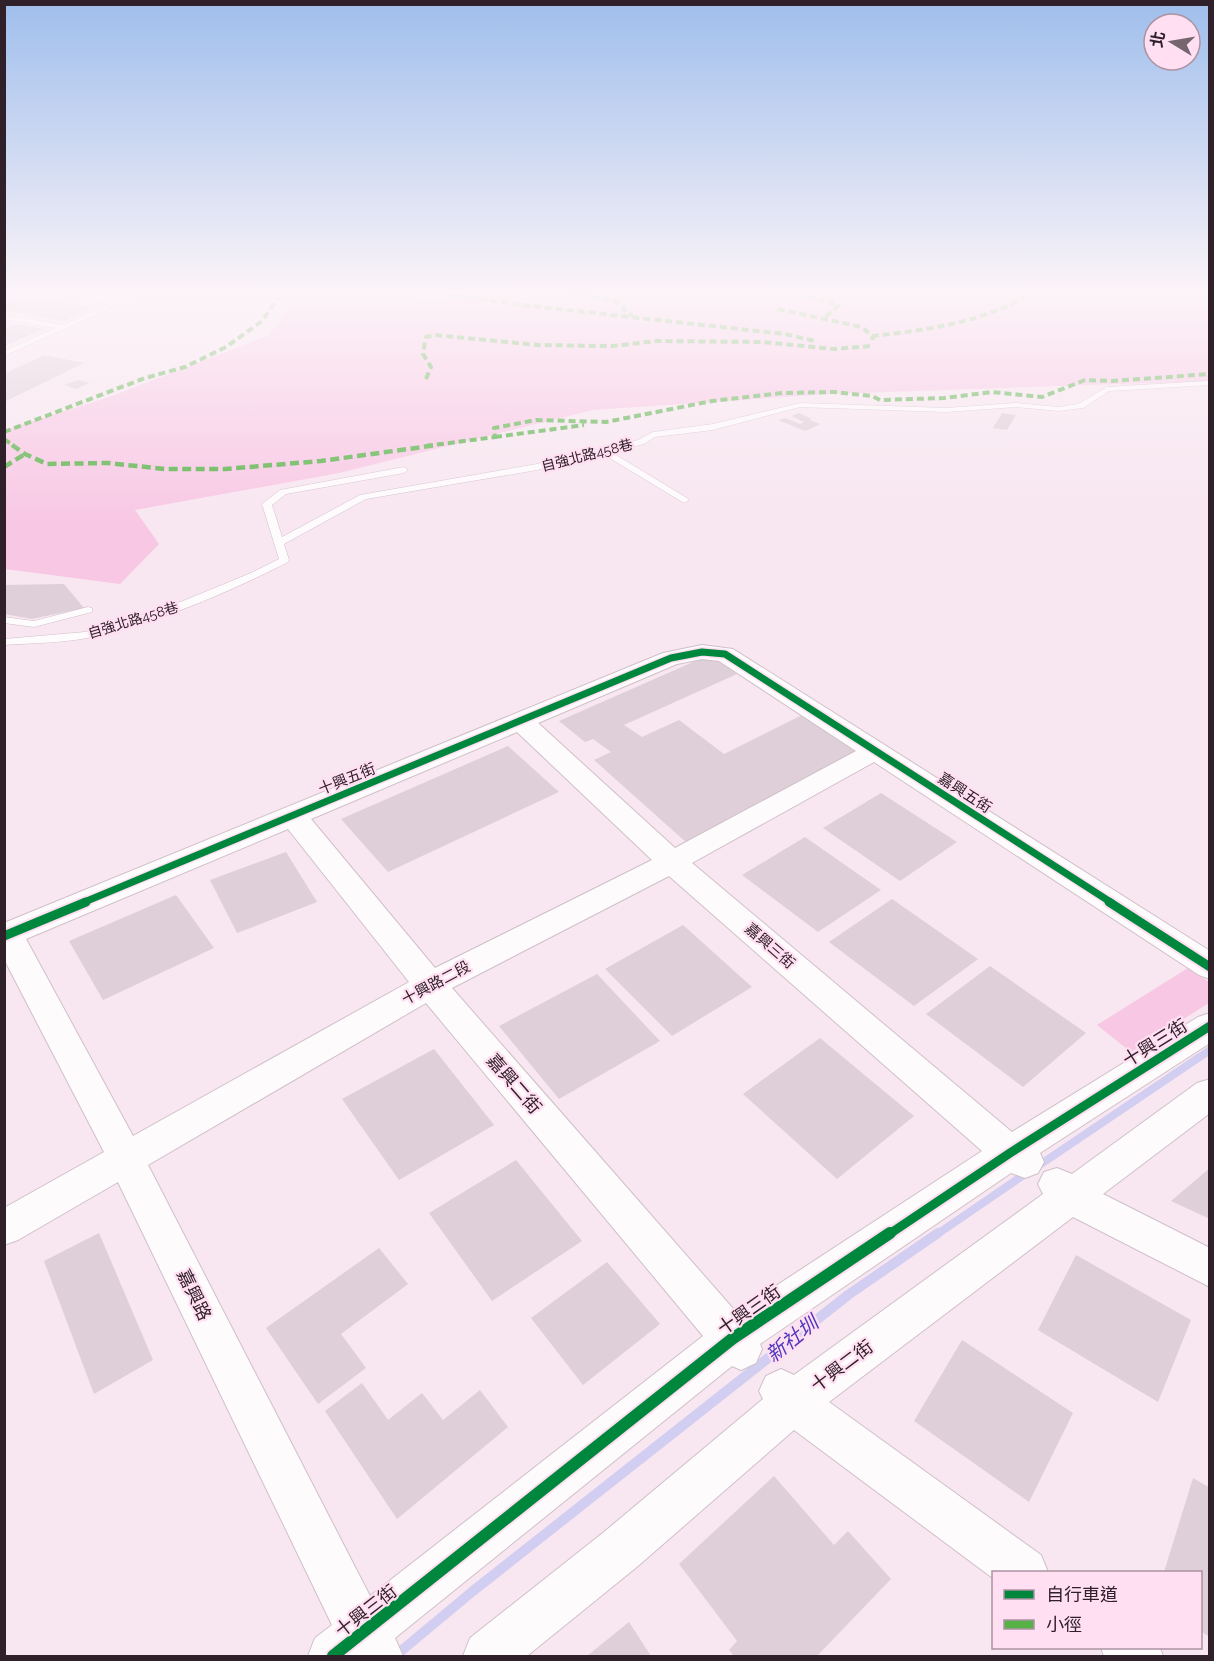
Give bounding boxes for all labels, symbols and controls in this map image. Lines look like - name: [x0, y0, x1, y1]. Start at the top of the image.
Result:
- north arrow: [1142, 12, 1202, 72]
- text: 北: [1147, 30, 1169, 49]
- street label: 自強北路458巷: [540, 436, 634, 474]
- street label: 自強北路458巷: [86, 599, 180, 641]
- street label: 十興五街: [316, 759, 378, 799]
- street label: 嘉興五街: [935, 769, 995, 817]
- street label: 嘉興三街: [741, 920, 799, 972]
- street label: 十興路二段: [399, 957, 473, 1009]
- street label: 十興三街: [1119, 1015, 1191, 1071]
- street label: 嘉興二街: [483, 1050, 546, 1118]
- street label: 嘉興路: [173, 1266, 216, 1324]
- street label: 十興三街: [713, 1280, 784, 1339]
- water label: 新社圳: [761, 1309, 825, 1367]
- street label: 十興二街: [807, 1336, 877, 1396]
- legend: [992, 1571, 1202, 1649]
- street label: 十興三街: [331, 1580, 401, 1641]
- text: 自行車道: [1046, 1584, 1118, 1605]
- text: 小徑: [1046, 1614, 1082, 1635]

